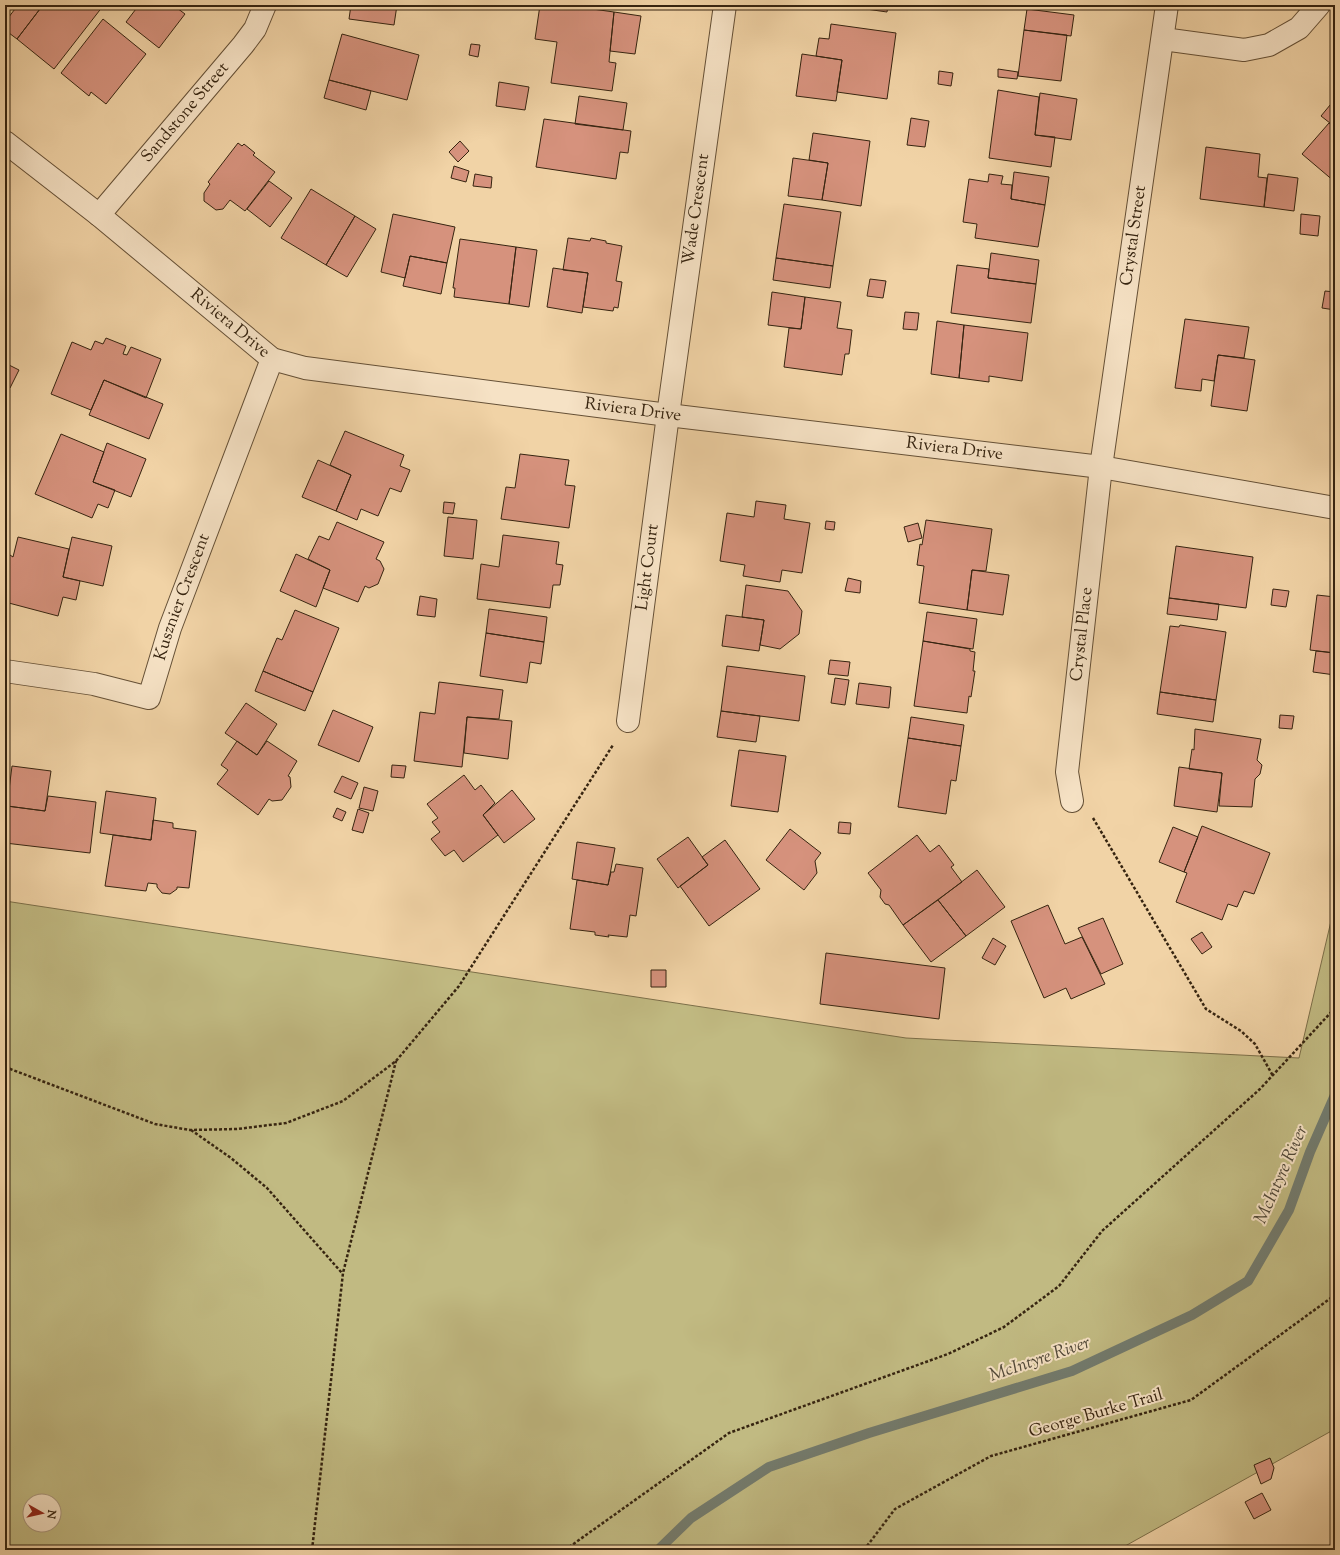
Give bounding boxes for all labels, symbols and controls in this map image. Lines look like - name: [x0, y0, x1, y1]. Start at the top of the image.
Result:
- street label: Sandstone Street: [136, 57, 235, 168]
- street label: Wade Crescent: [677, 152, 716, 267]
- street label: Crystal Street: [1115, 184, 1153, 287]
- street label: Riviera Drive: [185, 283, 275, 364]
- street label: Riviera Drive: [583, 392, 683, 429]
- street label: Riviera Drive: [905, 432, 1004, 467]
- street label: Light Court: [631, 522, 666, 612]
- street label: Kusznier Crescent: [149, 530, 217, 663]
- street label: Crystal Place: [1065, 586, 1100, 683]
- water label: McIntyre River: [1249, 1121, 1316, 1228]
- water label: McIntyre River: [986, 1330, 1095, 1389]
- street label: George Burke Trail: [1026, 1383, 1166, 1445]
- north arrow: [22, 1493, 62, 1533]
- text: N: [42, 1508, 60, 1520]

